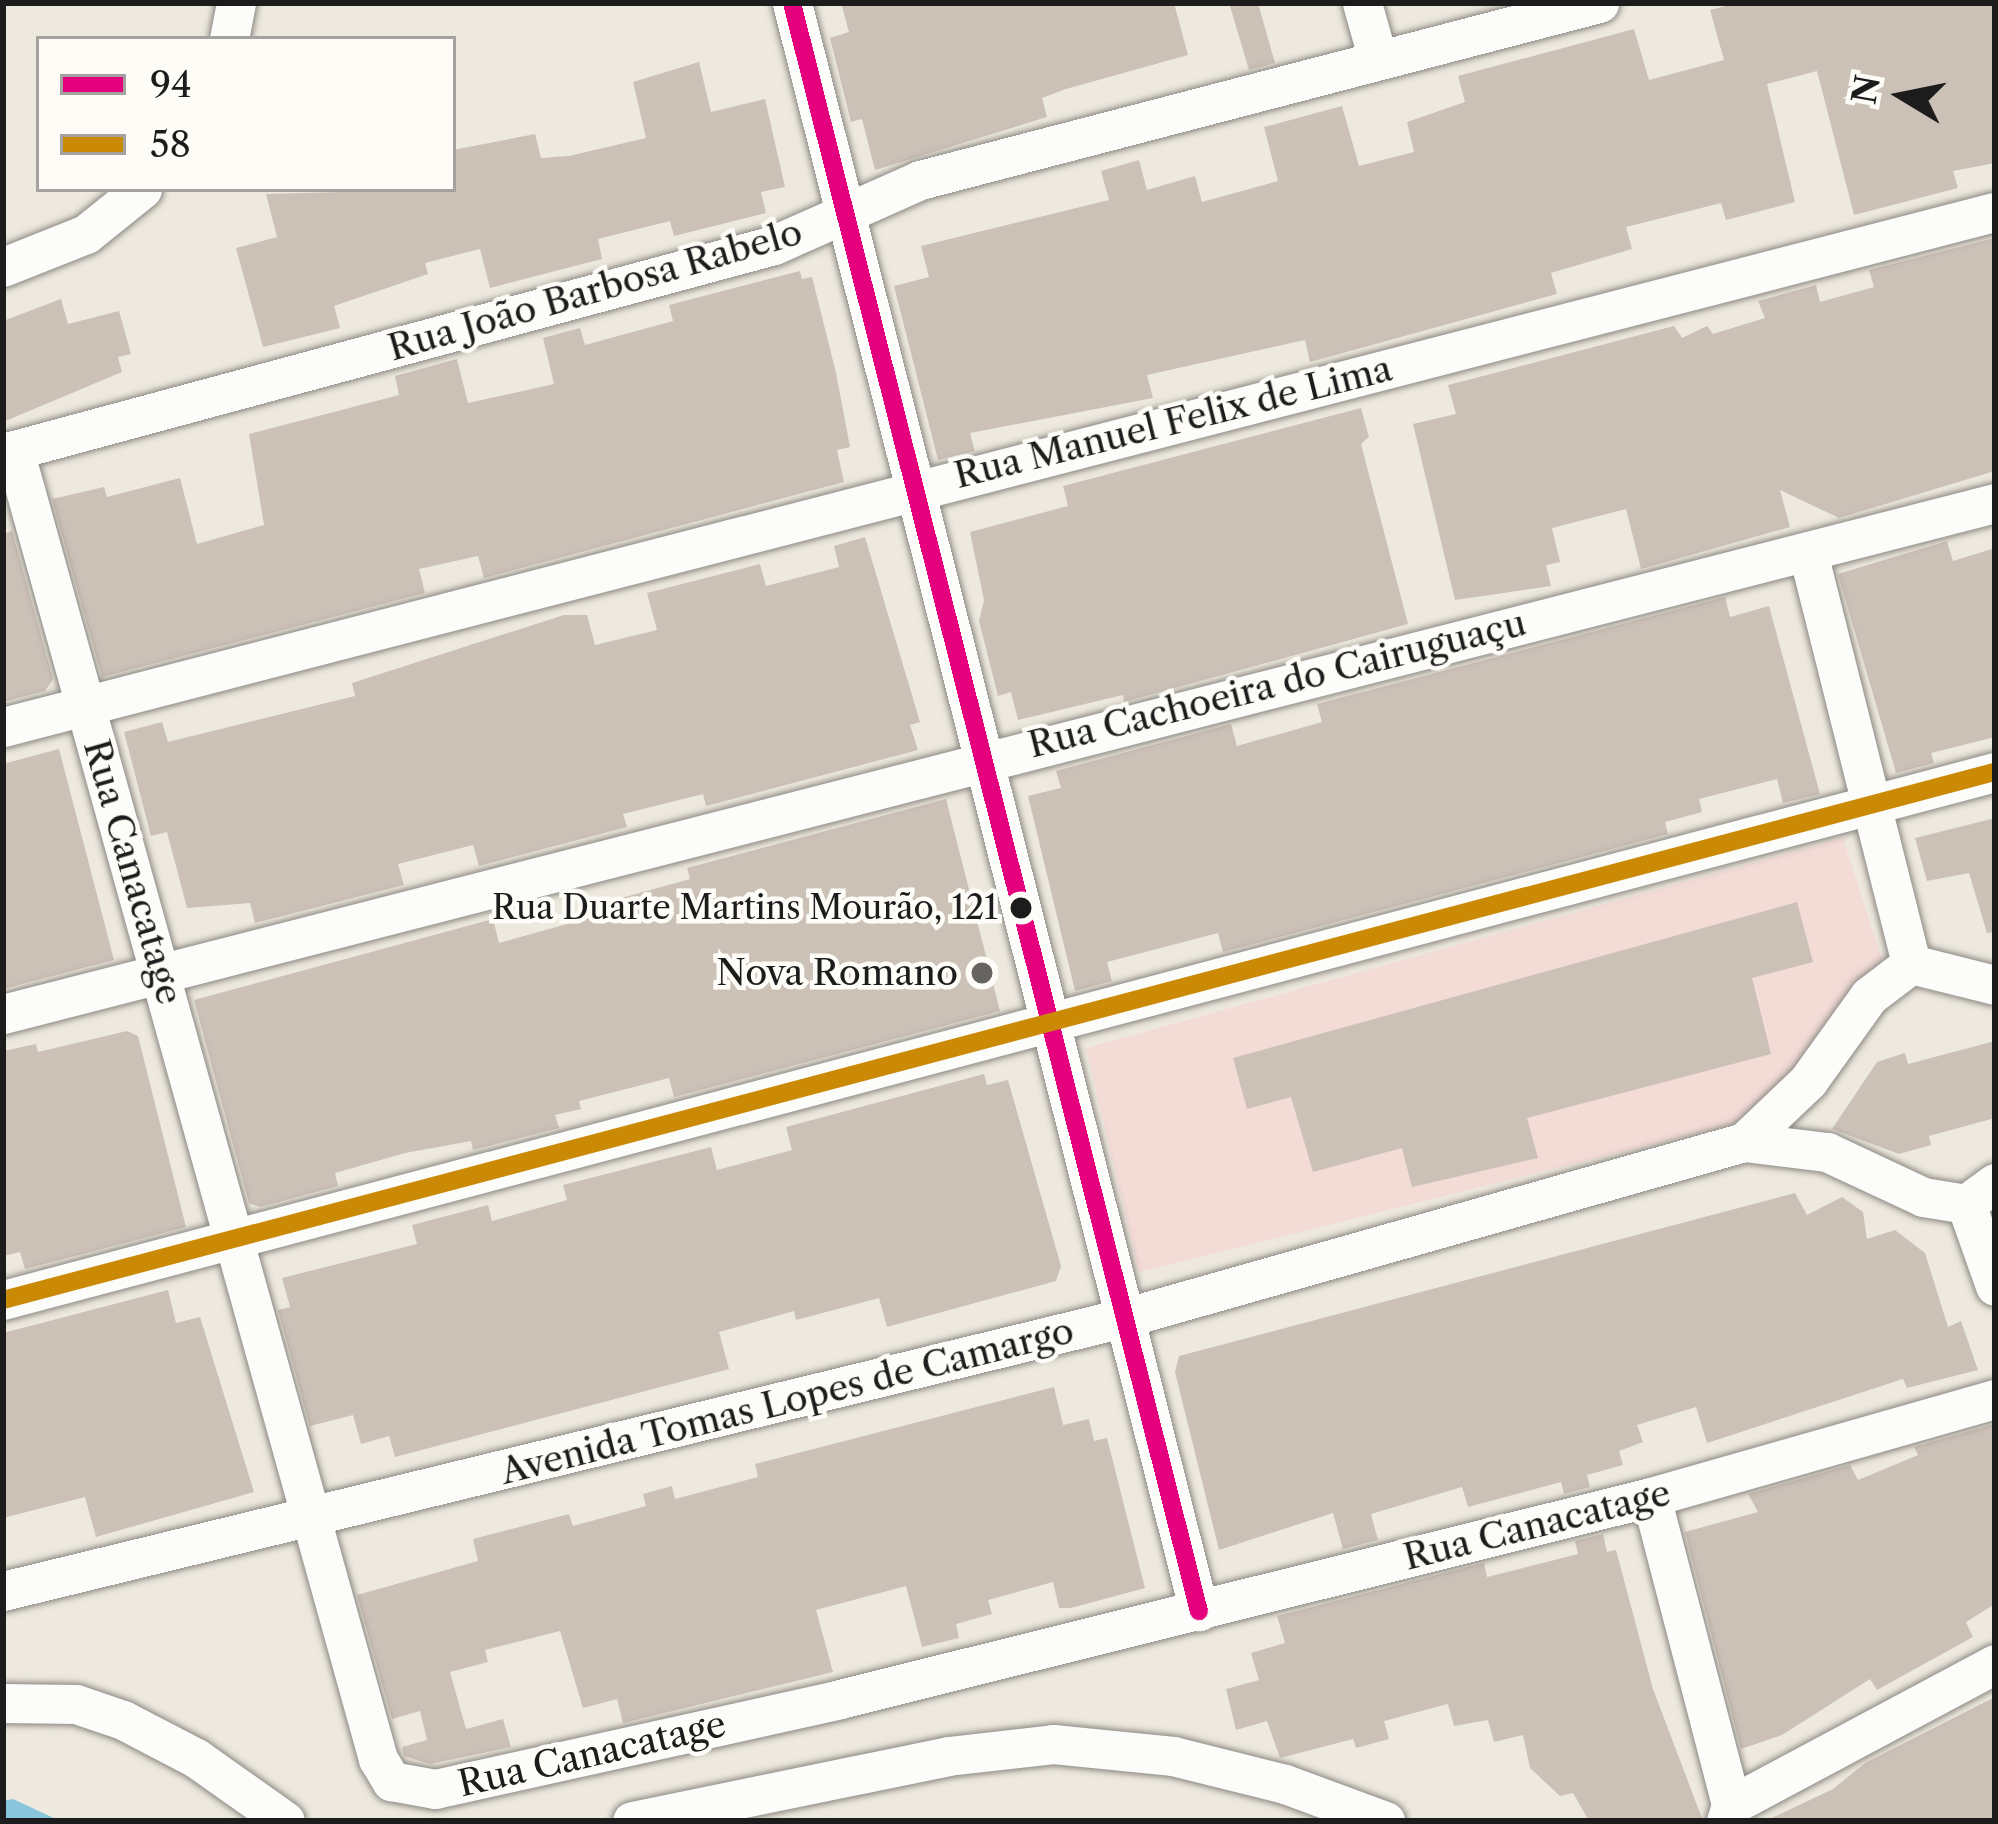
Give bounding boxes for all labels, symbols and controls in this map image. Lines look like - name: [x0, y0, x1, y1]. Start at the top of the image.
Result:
- legend: [36, 36, 456, 192]
- north arrow: [1842, 36, 1962, 156]
- text: 94: [150, 62, 192, 106]
- text: N: [1843, 72, 1889, 107]
- text: 58: [150, 122, 191, 166]
- street label: Rua João Barbosa Rabelo: [383, 210, 807, 370]
- street label: Rua Manuel Felix de Lima: [949, 347, 1397, 497]
- street label: Rua Cachoeira do Cairuguaçu: [1023, 601, 1531, 767]
- street label: Rua Canacatage: [74, 734, 192, 1010]
- place label: Rua Duarte Martins Mourão, 121: [491, 888, 998, 928]
- marker: Rua Duarte Martins Mourão, 121: [1010, 897, 1032, 919]
- place label: Nova Romano: [716, 951, 958, 995]
- marker: Nova Romano: [969, 960, 995, 986]
- street label: Avenida Tomas Lopes de Camargo: [495, 1309, 1079, 1493]
- street label: Rua Canacatage: [1399, 1471, 1675, 1579]
- street label: Rua Canacatage: [454, 1702, 730, 1806]

